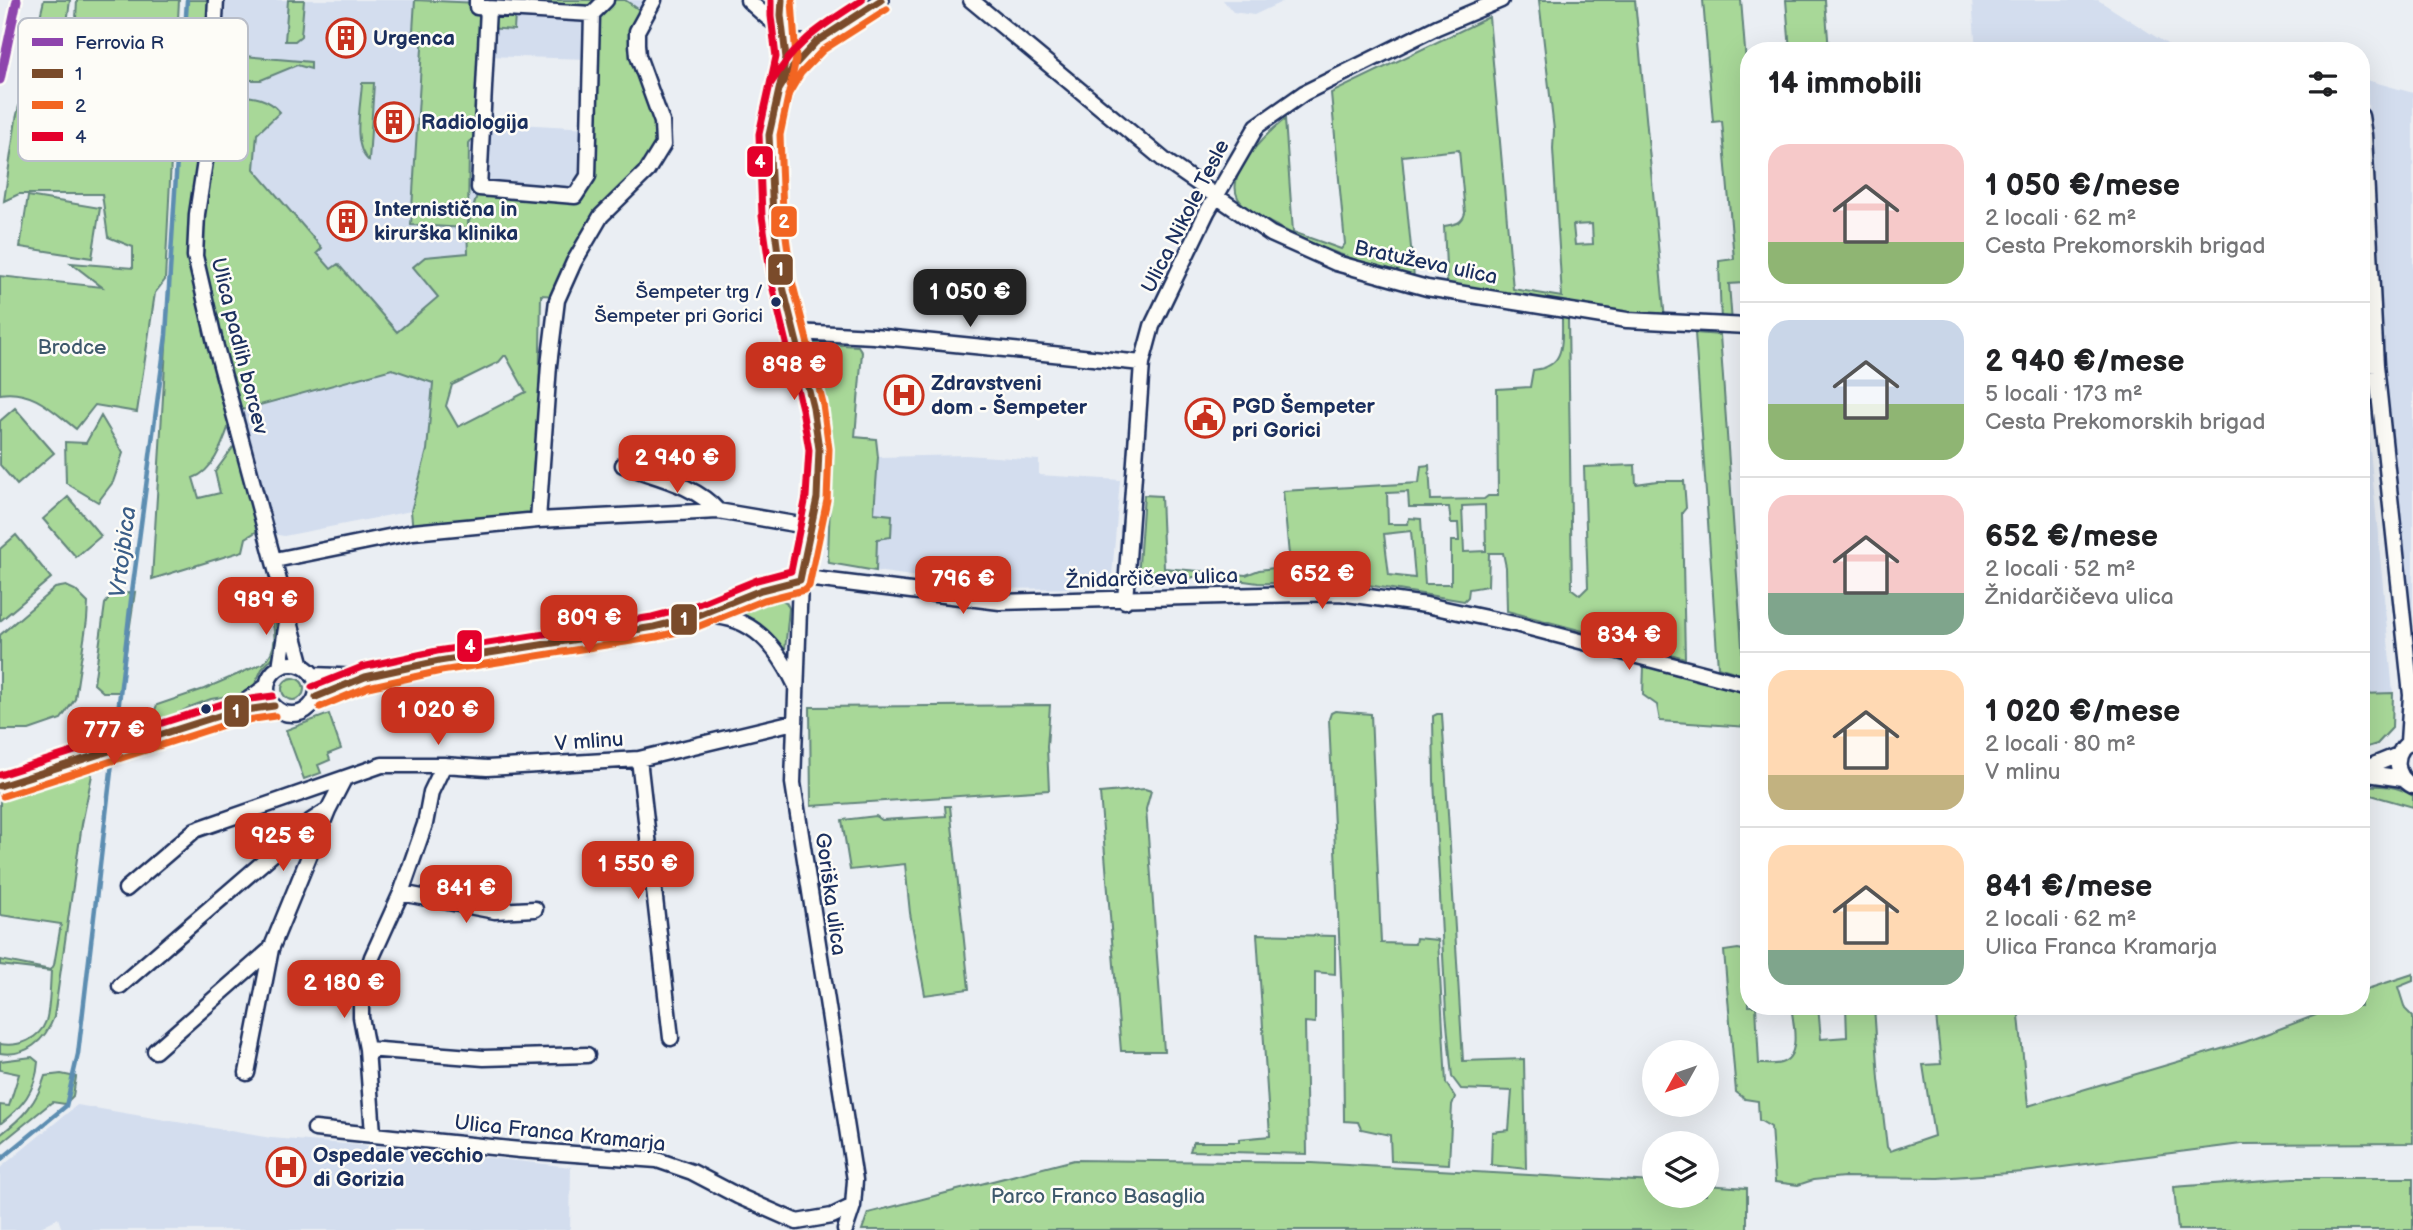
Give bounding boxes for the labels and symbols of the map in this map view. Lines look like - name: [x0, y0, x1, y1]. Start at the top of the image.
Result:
- building icon: Urgenca: [325, 17, 367, 59]
- legend: [18, 18, 248, 161]
- place label: Urgenca: [373, 26, 455, 51]
- text: Ferrovia R: [75, 32, 164, 55]
- text: 1: [75, 63, 82, 86]
- text: 2: [75, 95, 87, 118]
- building icon: Radiologija: [373, 101, 415, 143]
- place label: Radiologija: [421, 110, 529, 135]
- text: 4: [75, 126, 87, 149]
- street label: Ulica Nikole Tesle: [1136, 135, 1235, 297]
- line badge: 4: [746, 145, 774, 178]
- text: 4: [754, 151, 766, 174]
- place label: Internistična in kirurška klinika: [374, 197, 518, 246]
- building icon: Internistična in kirurška klinika: [326, 200, 368, 242]
- line badge: 2: [770, 205, 798, 238]
- text: 2: [778, 211, 790, 234]
- street label: Bratuževa ulica: [1352, 235, 1500, 290]
- line badge: 1: [767, 253, 794, 286]
- street label: Ulica padlih borcev: [205, 255, 274, 438]
- text: 1: [776, 259, 784, 282]
- pin: 1 050 €: [905, 270, 1035, 329]
- place label: Šempeter trg / Šempeter pri Gorici: [594, 281, 763, 328]
- marker: Šempeter trg / Šempeter pri Gorici: [769, 295, 783, 309]
- park label: Brodce: [37, 335, 107, 360]
- pin: 898 €: [745, 342, 843, 402]
- place label: Zdravstveni dom - Šempeter: [931, 371, 1088, 420]
- hospital icon: Zdravstveni dom - Šempeter: [883, 374, 925, 416]
- place label: PGD Šempeter pri Gorici: [1232, 393, 1376, 443]
- public building icon: PGD Šempeter pri Gorici: [1184, 397, 1226, 439]
- pin: 2 940 €: [612, 435, 742, 495]
- water label: Vrtojbica: [103, 505, 142, 599]
- pin: 652 €: [1273, 552, 1371, 611]
- pin: 796 €: [914, 556, 1012, 616]
- street label: Žnidarčičeva ulica: [1064, 563, 1239, 594]
- pin: 989 €: [217, 578, 315, 637]
- pin: 809 €: [540, 596, 638, 655]
- line badge: 1: [670, 603, 698, 636]
- text: 1: [680, 609, 688, 632]
- pin: 834 €: [1580, 612, 1678, 672]
- line badge: 4: [456, 629, 483, 663]
- text: 4: [464, 636, 476, 659]
- pin: 1 020 €: [373, 688, 503, 747]
- line badge: 1: [223, 694, 250, 728]
- text: 1: [232, 701, 240, 724]
- unlabelled marker: [199, 702, 213, 716]
- pin: 777 €: [65, 708, 163, 767]
- street label: V mlinu: [554, 727, 624, 756]
- pin: 925 €: [234, 814, 332, 873]
- street label: Goriška ulica: [810, 831, 851, 957]
- pin: 1 550 €: [573, 842, 703, 901]
- pin: 841 €: [417, 866, 515, 925]
- pin: 2 180 €: [279, 960, 409, 1020]
- north arrow: [1642, 1040, 1718, 1116]
- street label: Ulica Franca Kramarja: [453, 1110, 667, 1157]
- place label: Ospedale vecchio di Gorizia: [313, 1143, 483, 1192]
- hospital icon: Ospedale vecchio di Gorizia: [265, 1146, 307, 1188]
- park label: Parco Franco Basaglia: [991, 1184, 1205, 1209]

